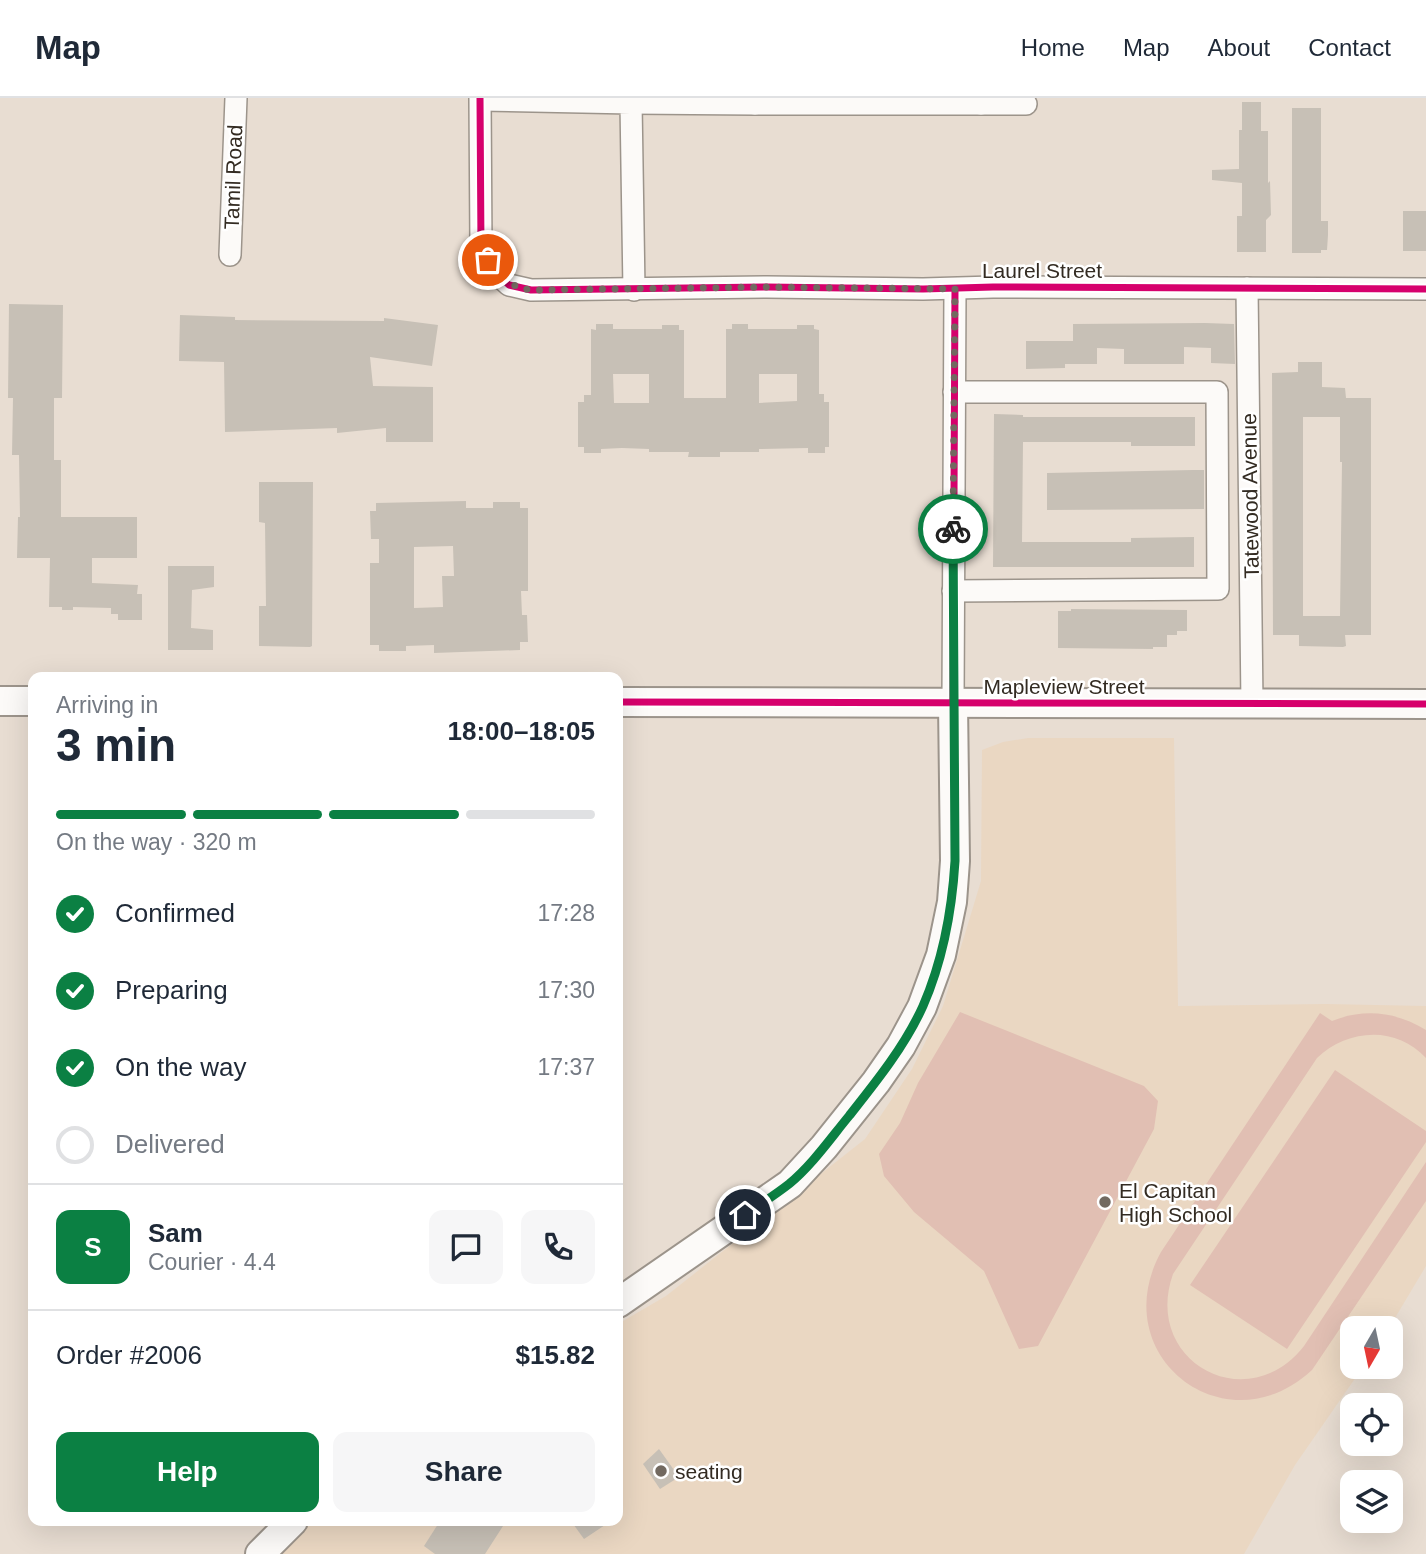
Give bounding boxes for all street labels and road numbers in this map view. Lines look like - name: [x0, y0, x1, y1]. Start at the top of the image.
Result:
- street label: Tamil Road: [220, 124, 246, 230]
- street label: Laurel Street: [982, 259, 1102, 282]
- street label: Tatewood Avenue: [1237, 413, 1263, 579]
- street label: Mapleview Street: [983, 675, 1145, 698]

